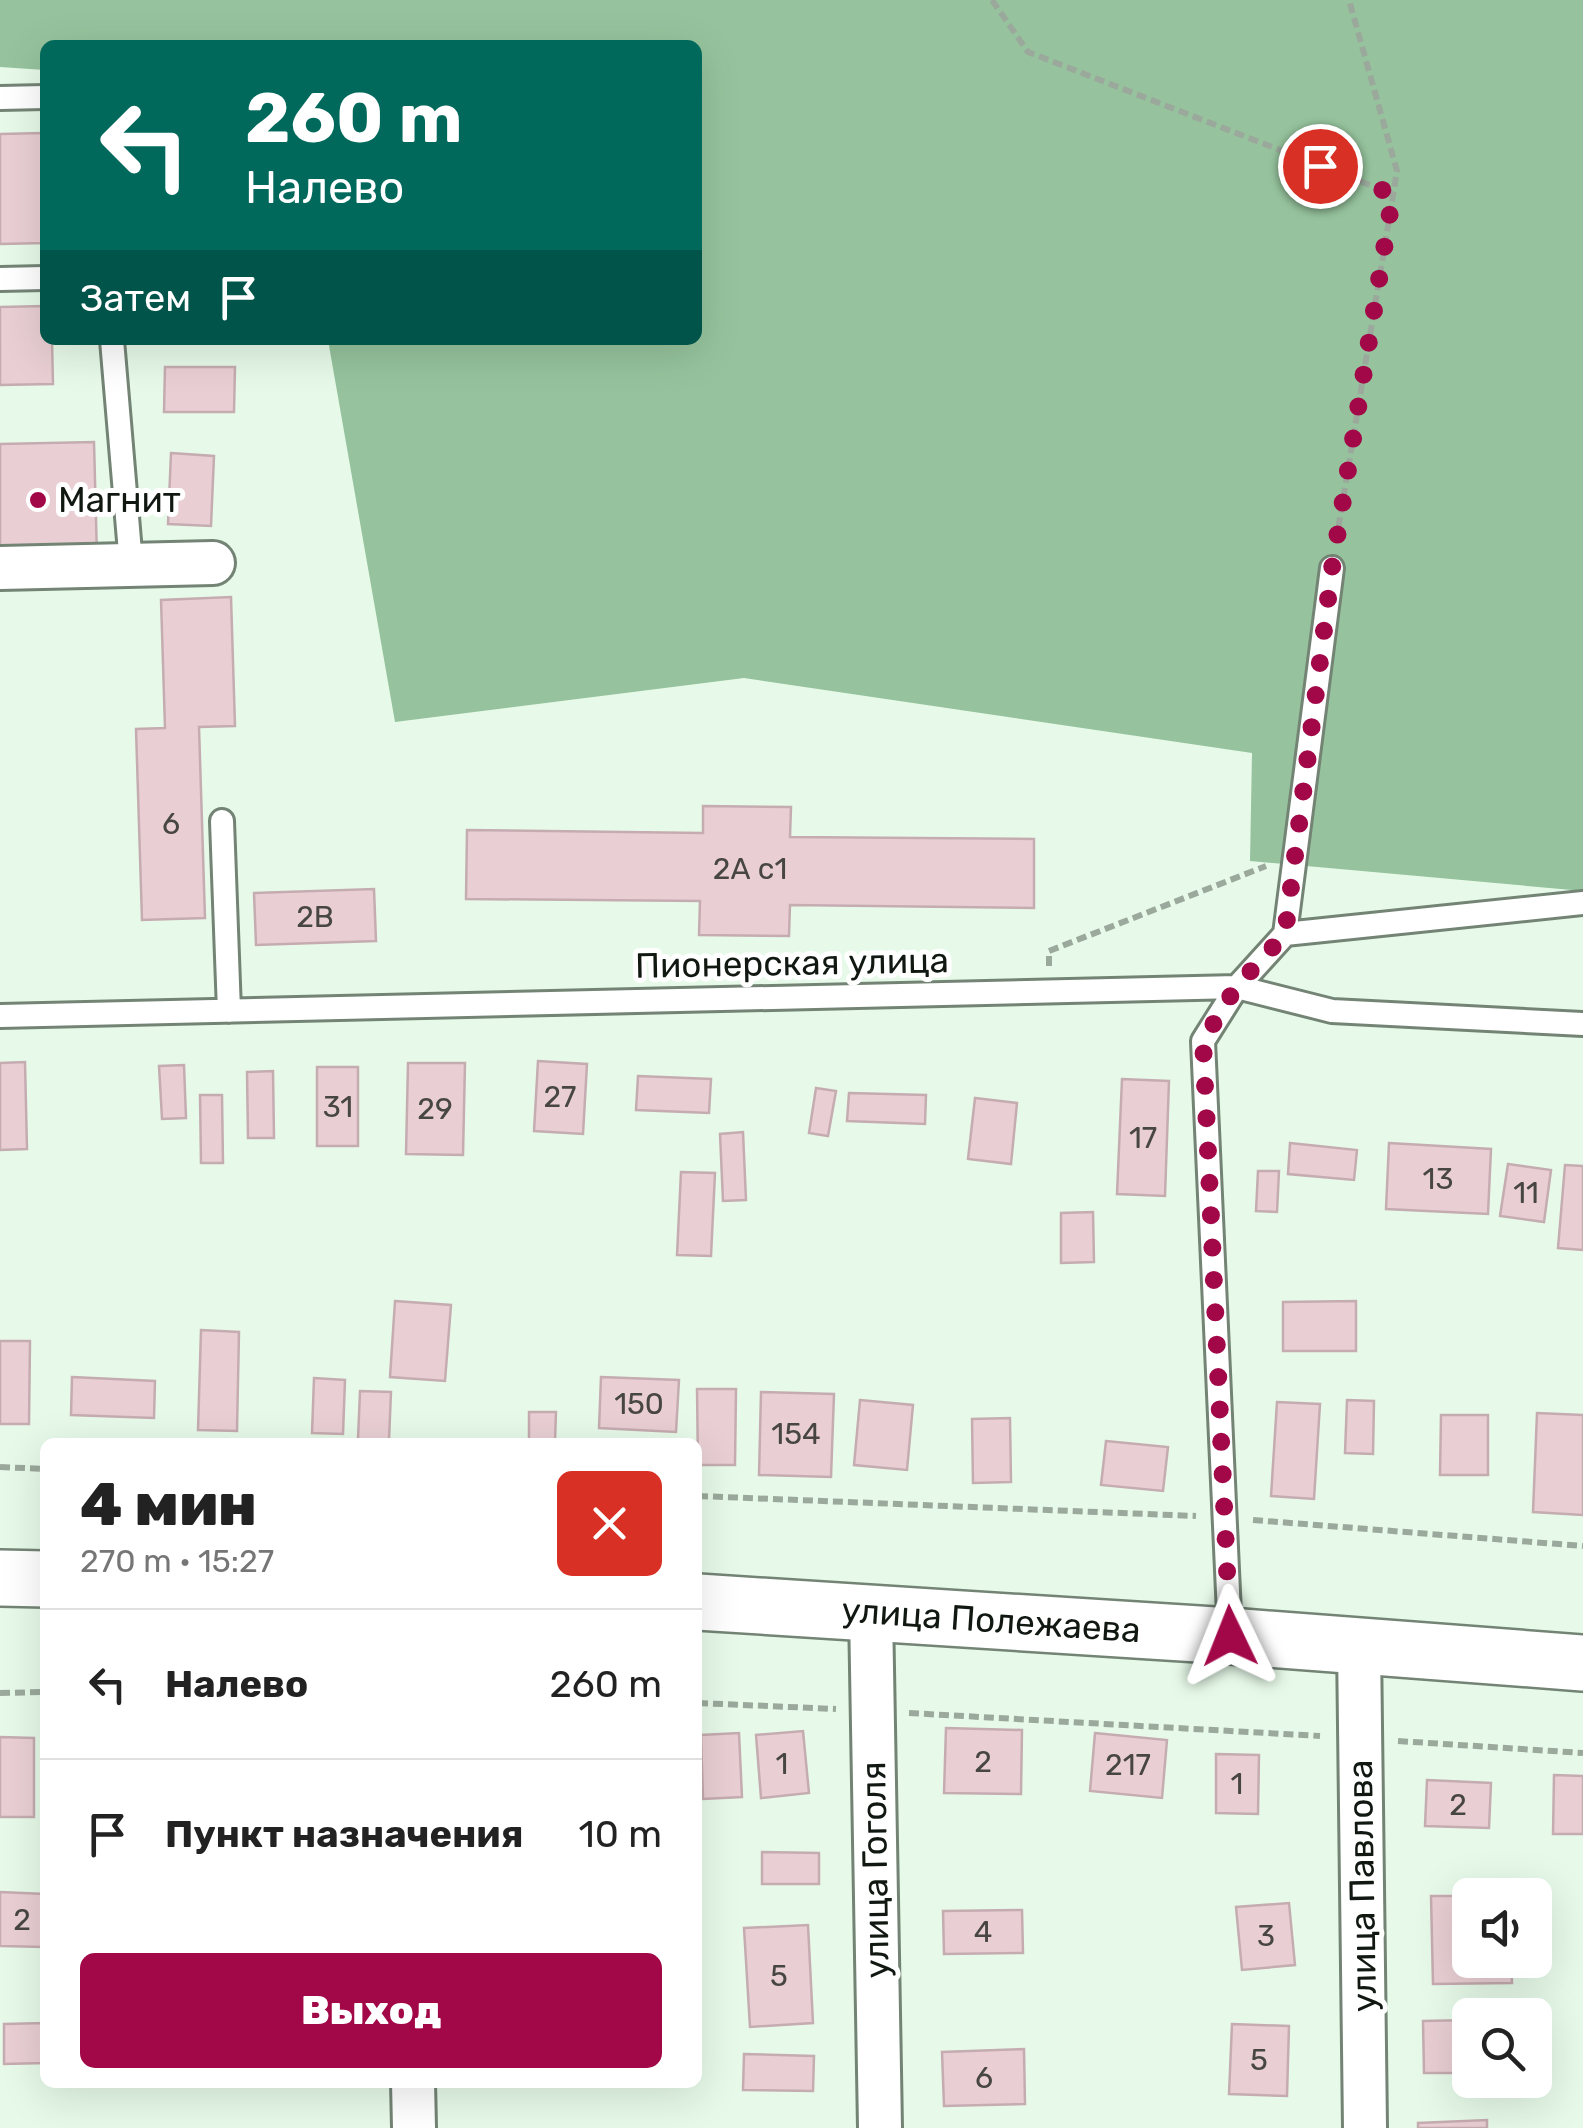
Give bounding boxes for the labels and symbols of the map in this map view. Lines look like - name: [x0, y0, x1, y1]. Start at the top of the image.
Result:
- pin: [1278, 124, 1363, 209]
- place label: Магнит: [58, 479, 181, 521]
- marker: Магнит: [27, 489, 49, 511]
- house number: 6: [162, 806, 180, 842]
- house number: 2А с1: [713, 851, 787, 887]
- house number: 2В: [296, 899, 334, 935]
- street label: Пионерская улица: [635, 939, 949, 987]
- house number: 27: [544, 1079, 577, 1115]
- house number: 31: [323, 1089, 353, 1125]
- house number: 29: [417, 1091, 453, 1127]
- house number: 17: [1129, 1120, 1157, 1156]
- house number: 13: [1423, 1161, 1453, 1197]
- house number: 11: [1513, 1175, 1539, 1211]
- house number: 150: [614, 1386, 664, 1422]
- house number: 154: [771, 1416, 821, 1452]
- position arrow: [1178, 1584, 1282, 1688]
- street label: улица Полежаева: [840, 1589, 1142, 1651]
- house number: 2: [974, 1744, 992, 1780]
- house number: 1: [776, 1746, 788, 1782]
- house number: 217: [1105, 1747, 1151, 1783]
- street label: улица Павлова: [1339, 1759, 1385, 2013]
- street label: улица Гоголя: [852, 1761, 898, 1979]
- house number: 1: [1231, 1766, 1243, 1802]
- house number: 2: [1449, 1787, 1467, 1823]
- house number: 2: [13, 1902, 31, 1938]
- house number: 4: [974, 1914, 992, 1950]
- house number: 3: [1257, 1918, 1275, 1954]
- house number: 5: [770, 1958, 788, 1994]
- house number: 5: [1250, 2042, 1268, 2078]
- house number: 6: [975, 2060, 993, 2096]

